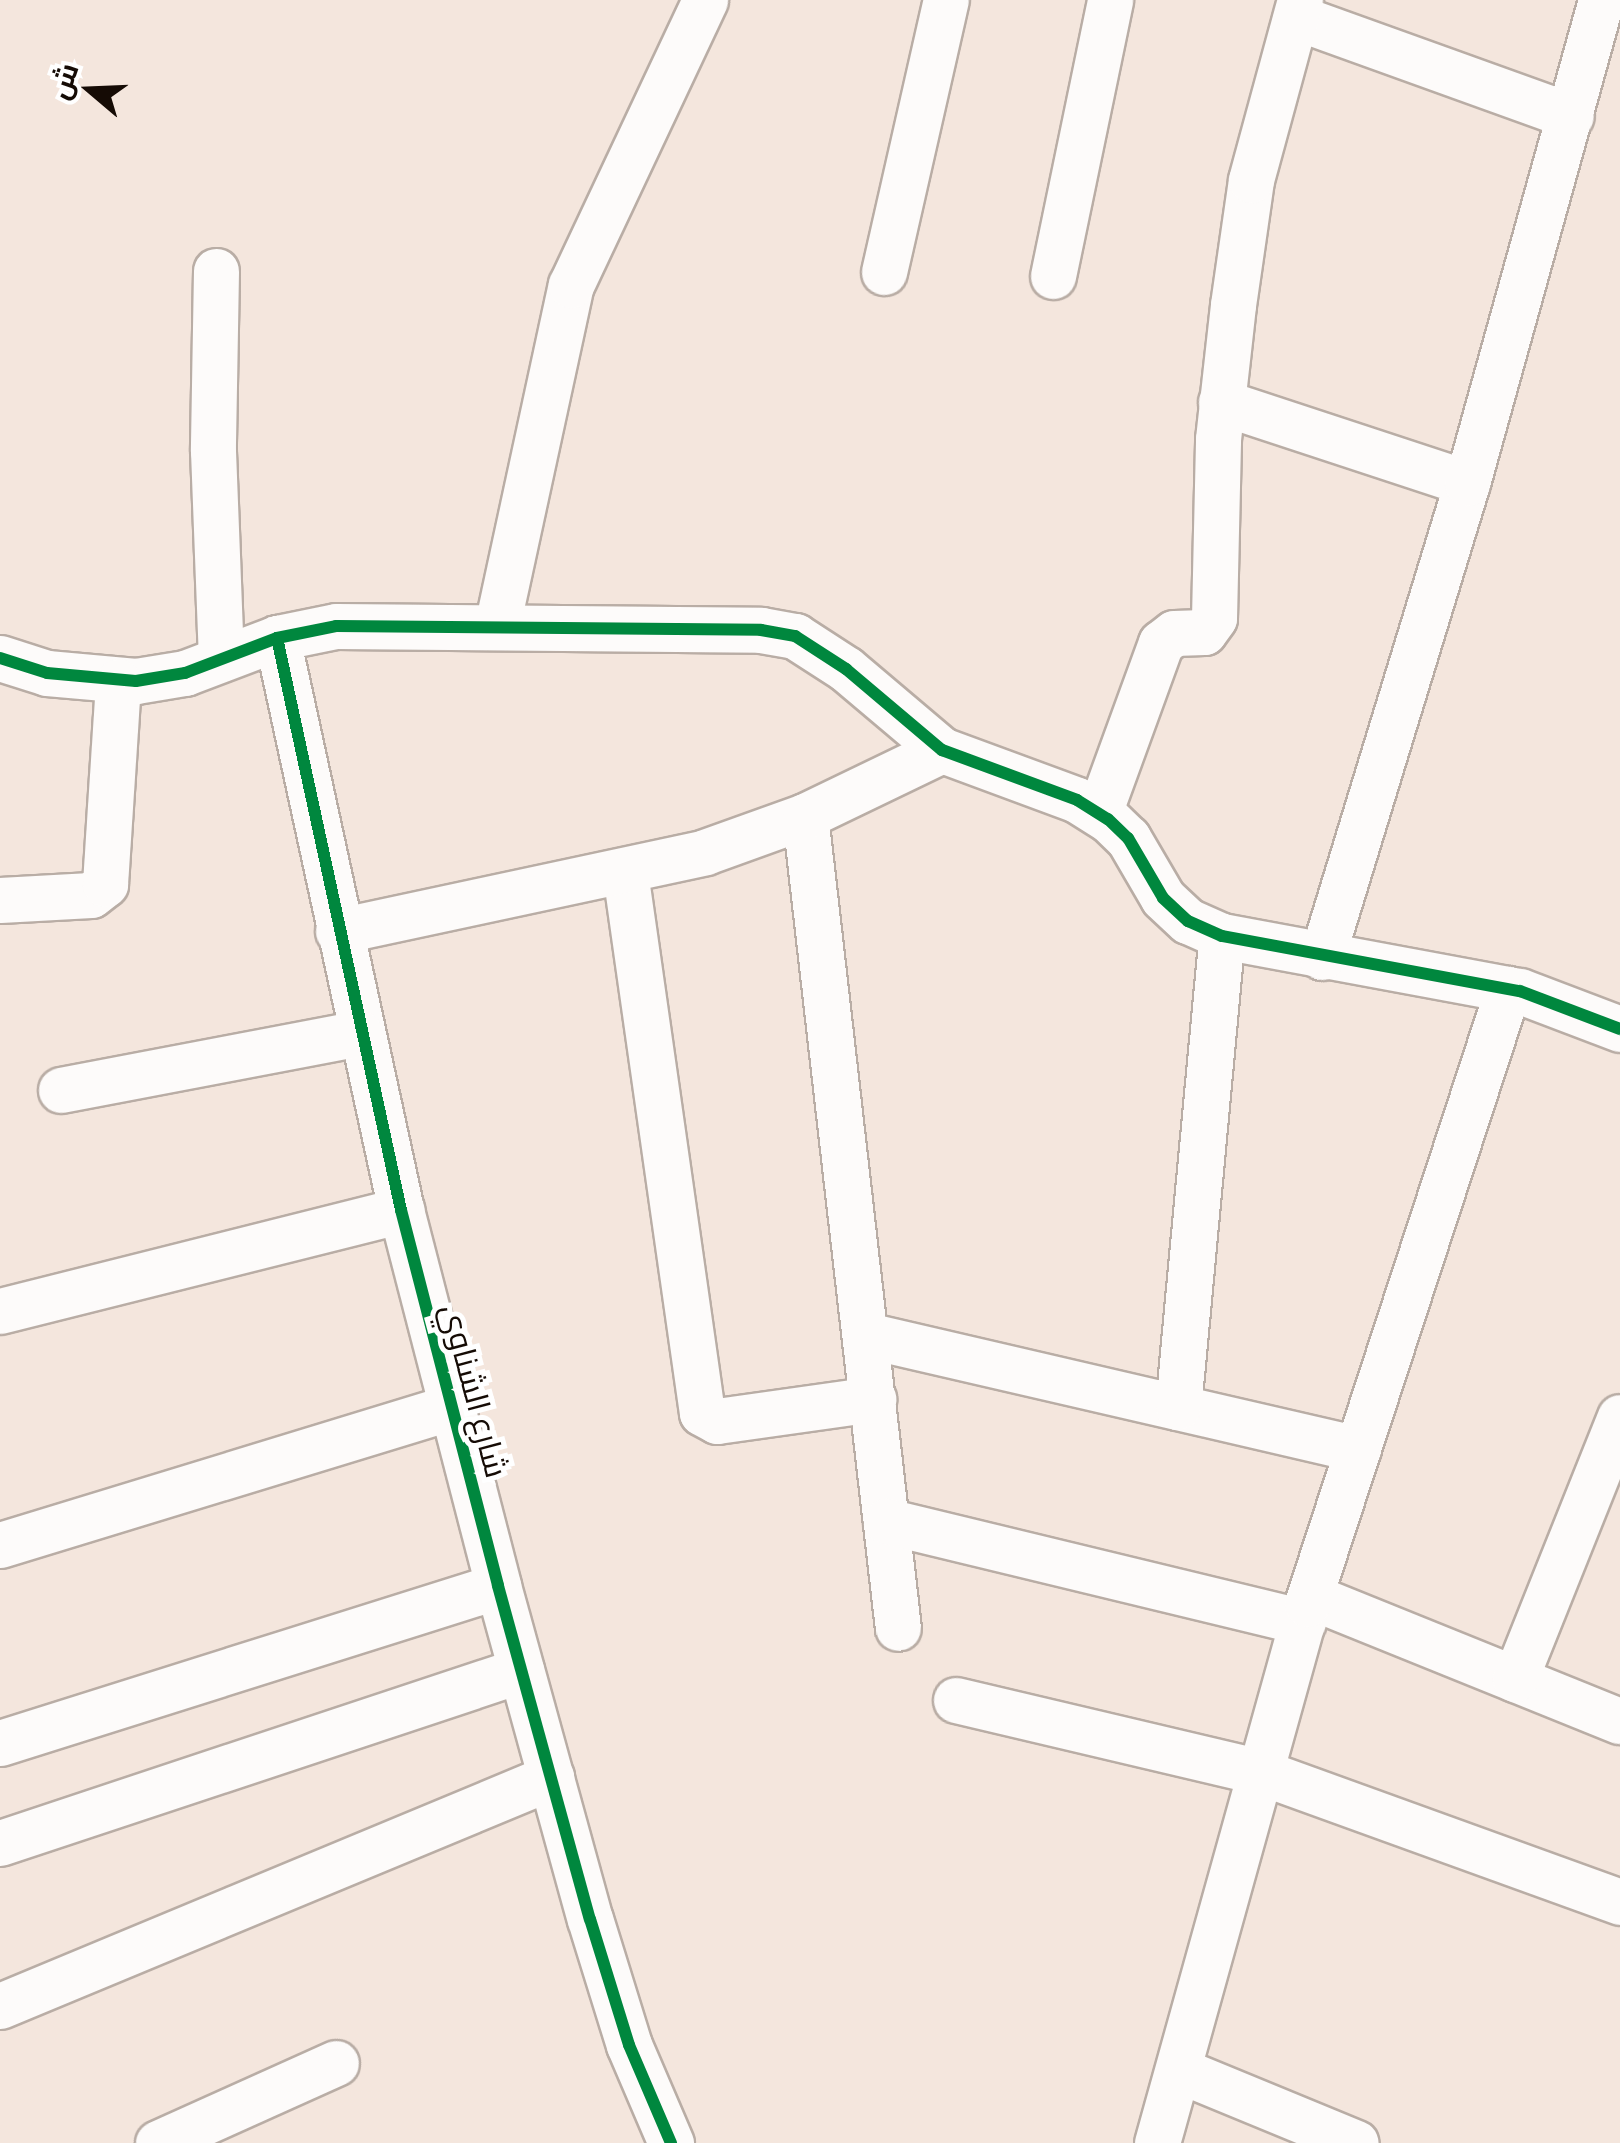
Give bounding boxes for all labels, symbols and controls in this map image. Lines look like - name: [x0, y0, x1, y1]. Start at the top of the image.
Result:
- north arrow: [40, 40, 140, 140]
- text: ش: [36, 56, 87, 104]
- street label: شارع الشناوي: [435, 1299, 519, 1481]

